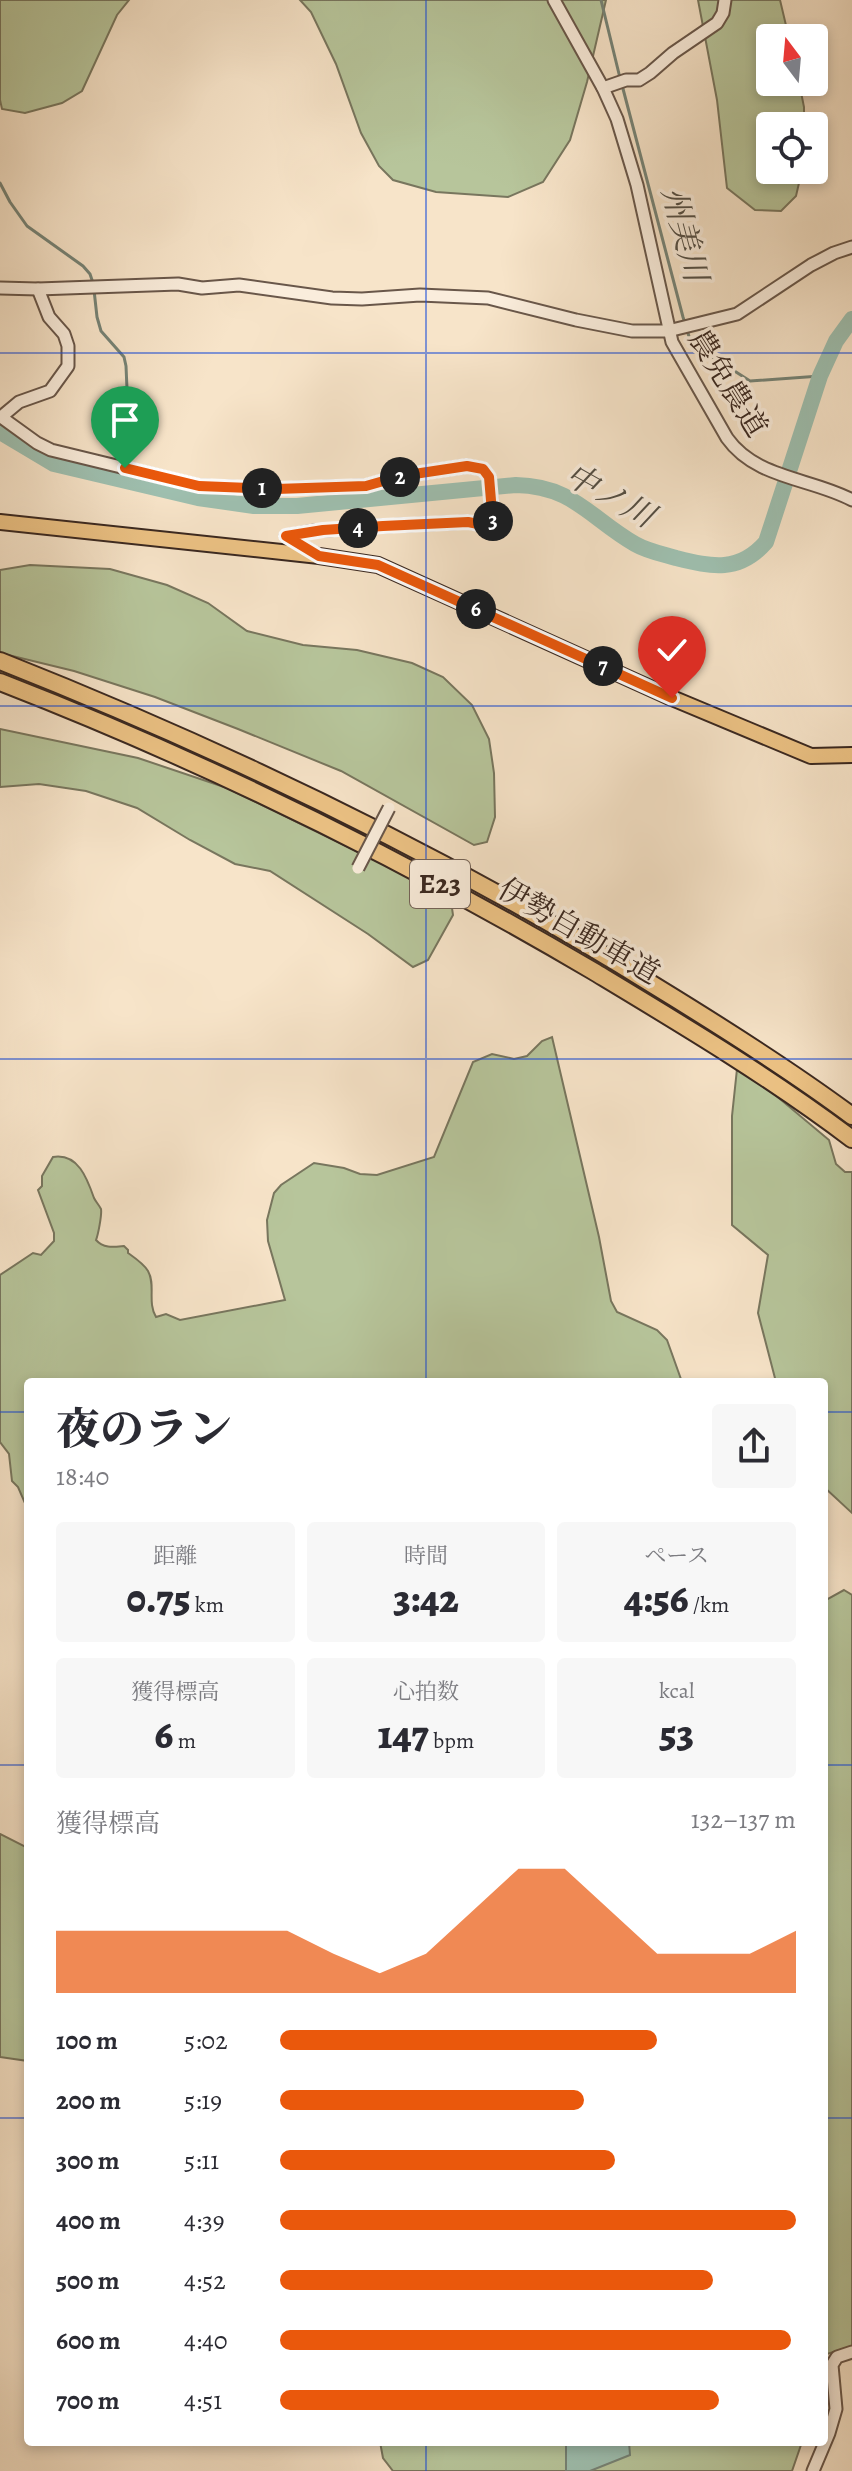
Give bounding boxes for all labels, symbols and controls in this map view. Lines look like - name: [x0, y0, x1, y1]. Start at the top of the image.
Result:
- north arrow: [756, 24, 828, 96]
- map controls: [756, 24, 828, 184]
- button: locate: [756, 112, 828, 184]
- water label: 州美川: [651, 182, 719, 289]
- street label: 農免農道: [679, 322, 777, 444]
- pin: [91, 386, 159, 468]
- icon: arrive: [103, 398, 147, 442]
- water label: 中ノ川: [557, 452, 665, 539]
- pin: 2: [380, 457, 420, 497]
- text: 2: [395, 462, 405, 492]
- pin: 1: [242, 468, 282, 508]
- text: 1: [258, 473, 266, 503]
- pin: 3: [473, 501, 513, 541]
- text: 3: [488, 506, 498, 536]
- pin: 4: [338, 508, 378, 548]
- text: 4: [353, 513, 363, 543]
- pin: 6: [456, 589, 496, 629]
- text: 6: [471, 594, 481, 624]
- pin: [638, 616, 706, 698]
- icon: check: [650, 628, 694, 672]
- pin: 7: [583, 646, 623, 686]
- text: 7: [598, 651, 608, 681]
- road number: E23: [410, 860, 470, 908]
- street label: 伊勢自動車道: [491, 869, 667, 993]
- text: 夜のラン: [56, 1399, 232, 1459]
- button: share: [712, 1404, 796, 1488]
- text: 18:40: [56, 1459, 109, 1494]
- text: 距離: [153, 1541, 197, 1571]
- text: 時間: [404, 1541, 448, 1571]
- text: ペース: [644, 1541, 709, 1571]
- text: 0.75: [127, 1571, 191, 1626]
- text: 3:42: [393, 1571, 459, 1626]
- text: 4:56: [624, 1571, 688, 1626]
- text: km: [191, 1590, 224, 1620]
- text: /km: [688, 1590, 729, 1620]
- text: kcal: [659, 1676, 694, 1706]
- text: 獲得標高: [131, 1677, 219, 1707]
- text: 心拍数: [393, 1677, 459, 1707]
- text: 53: [659, 1706, 694, 1761]
- text: 6: [155, 1707, 173, 1762]
- text: 147: [378, 1707, 429, 1762]
- text: m: [173, 1726, 196, 1756]
- text: bpm: [429, 1726, 474, 1756]
- text: 132–137 m: [691, 1802, 796, 1837]
- text: 獲得標高: [56, 1806, 160, 1841]
- text: 100 m: [56, 2023, 118, 2058]
- text: 5:02: [184, 2023, 228, 2058]
- text: 200 m: [56, 2083, 121, 2118]
- text: 5:19: [184, 2083, 222, 2118]
- text: 300 m: [56, 2143, 120, 2178]
- text: 5:11: [184, 2143, 219, 2178]
- text: 400 m: [56, 2203, 121, 2238]
- text: 4:39: [184, 2203, 225, 2238]
- text: 500 m: [56, 2263, 120, 2298]
- text: 4:52: [184, 2263, 226, 2298]
- text: 600 m: [56, 2323, 121, 2358]
- text: 4:40: [184, 2323, 228, 2358]
- text: 700 m: [56, 2383, 120, 2418]
- text: 4:51: [184, 2383, 222, 2418]

